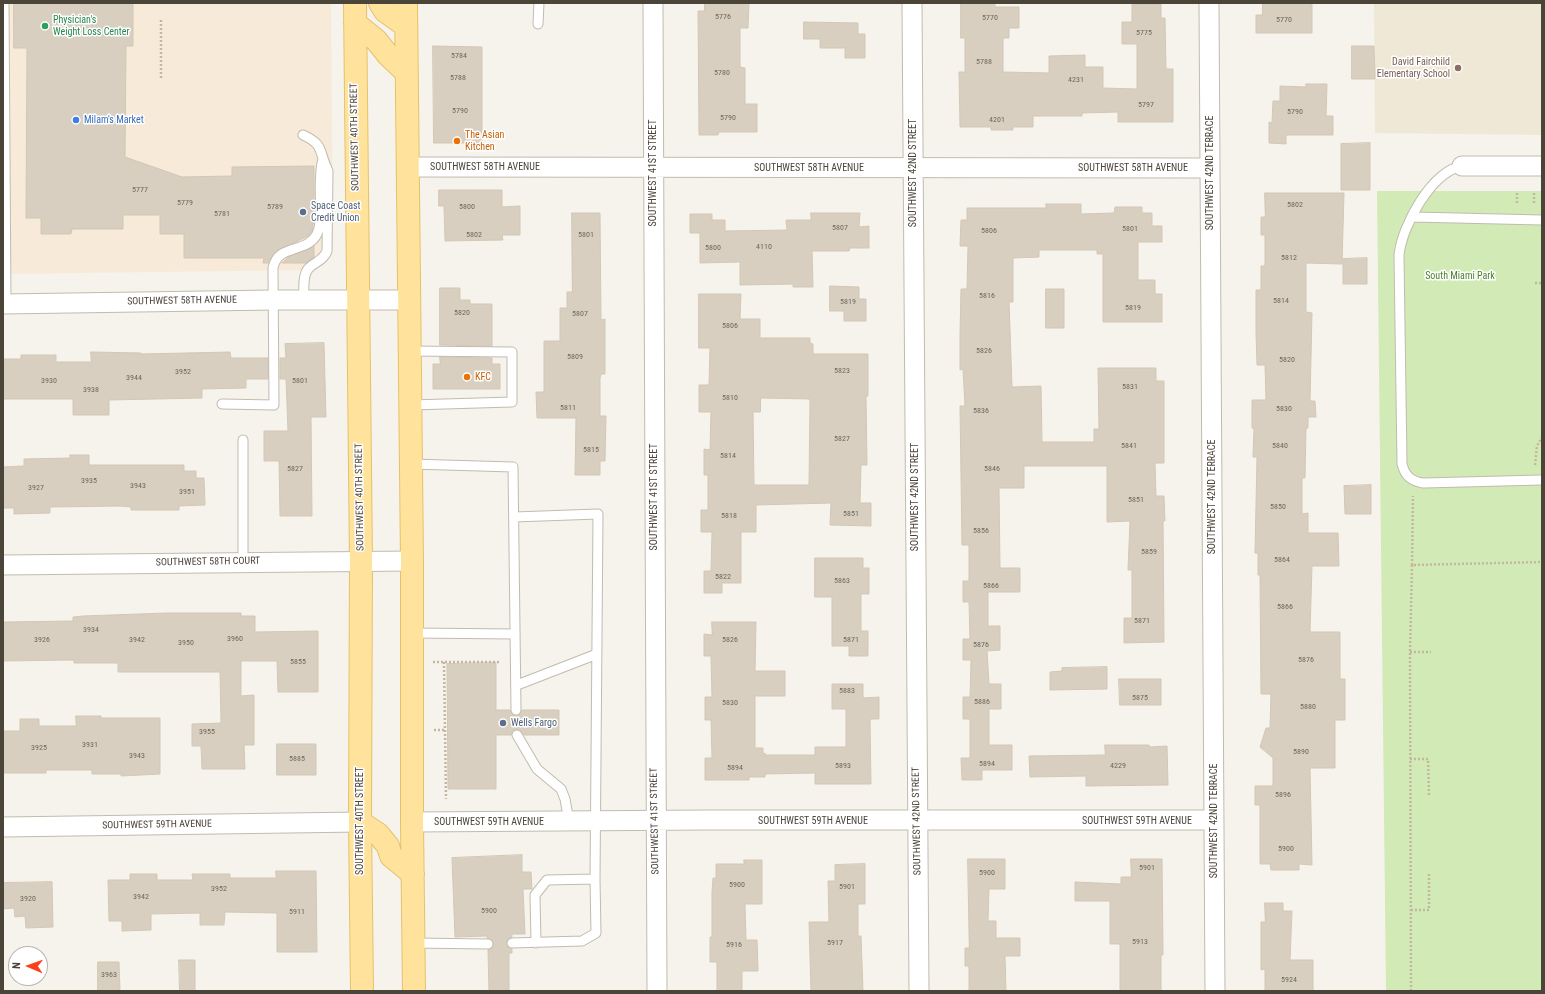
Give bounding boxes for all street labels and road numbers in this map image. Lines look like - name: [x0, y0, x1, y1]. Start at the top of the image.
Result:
- street label: SOUTHWEST 40TH STREET: [348, 83, 362, 191]
- street label: SOUTHWEST 42ND TERRACE: [1204, 116, 1216, 230]
- street label: SOUTHWEST 42ND STREET: [907, 119, 919, 227]
- street label: SOUTHWEST 41ST STREET: [647, 120, 659, 226]
- street label: SOUTHWEST 58TH AVENUE: [430, 161, 540, 173]
- street label: SOUTHWEST 58TH AVENUE: [754, 162, 864, 174]
- street label: SOUTHWEST 58TH AVENUE: [1078, 162, 1188, 174]
- street label: SOUTHWEST 58TH AVENUE: [127, 294, 237, 308]
- street label: SOUTHWEST 42ND TERRACE: [1206, 440, 1218, 554]
- street label: SOUTHWEST 40TH STREET: [353, 443, 367, 551]
- street label: SOUTHWEST 42ND STREET: [909, 443, 921, 551]
- street label: SOUTHWEST 41ST STREET: [648, 444, 660, 550]
- street label: SOUTHWEST 58TH COURT: [156, 555, 260, 569]
- street label: SOUTHWEST 42ND TERRACE: [1208, 764, 1220, 878]
- street label: SOUTHWEST 40TH STREET: [354, 767, 366, 875]
- street label: SOUTHWEST 41ST STREET: [648, 767, 662, 875]
- street label: SOUTHWEST 42ND STREET: [910, 767, 924, 875]
- street label: SOUTHWEST 59TH AVENUE: [758, 815, 868, 827]
- street label: SOUTHWEST 59TH AVENUE: [1082, 815, 1192, 827]
- street label: SOUTHWEST 59TH AVENUE: [434, 816, 544, 828]
- street label: SOUTHWEST 59TH AVENUE: [102, 818, 212, 832]

